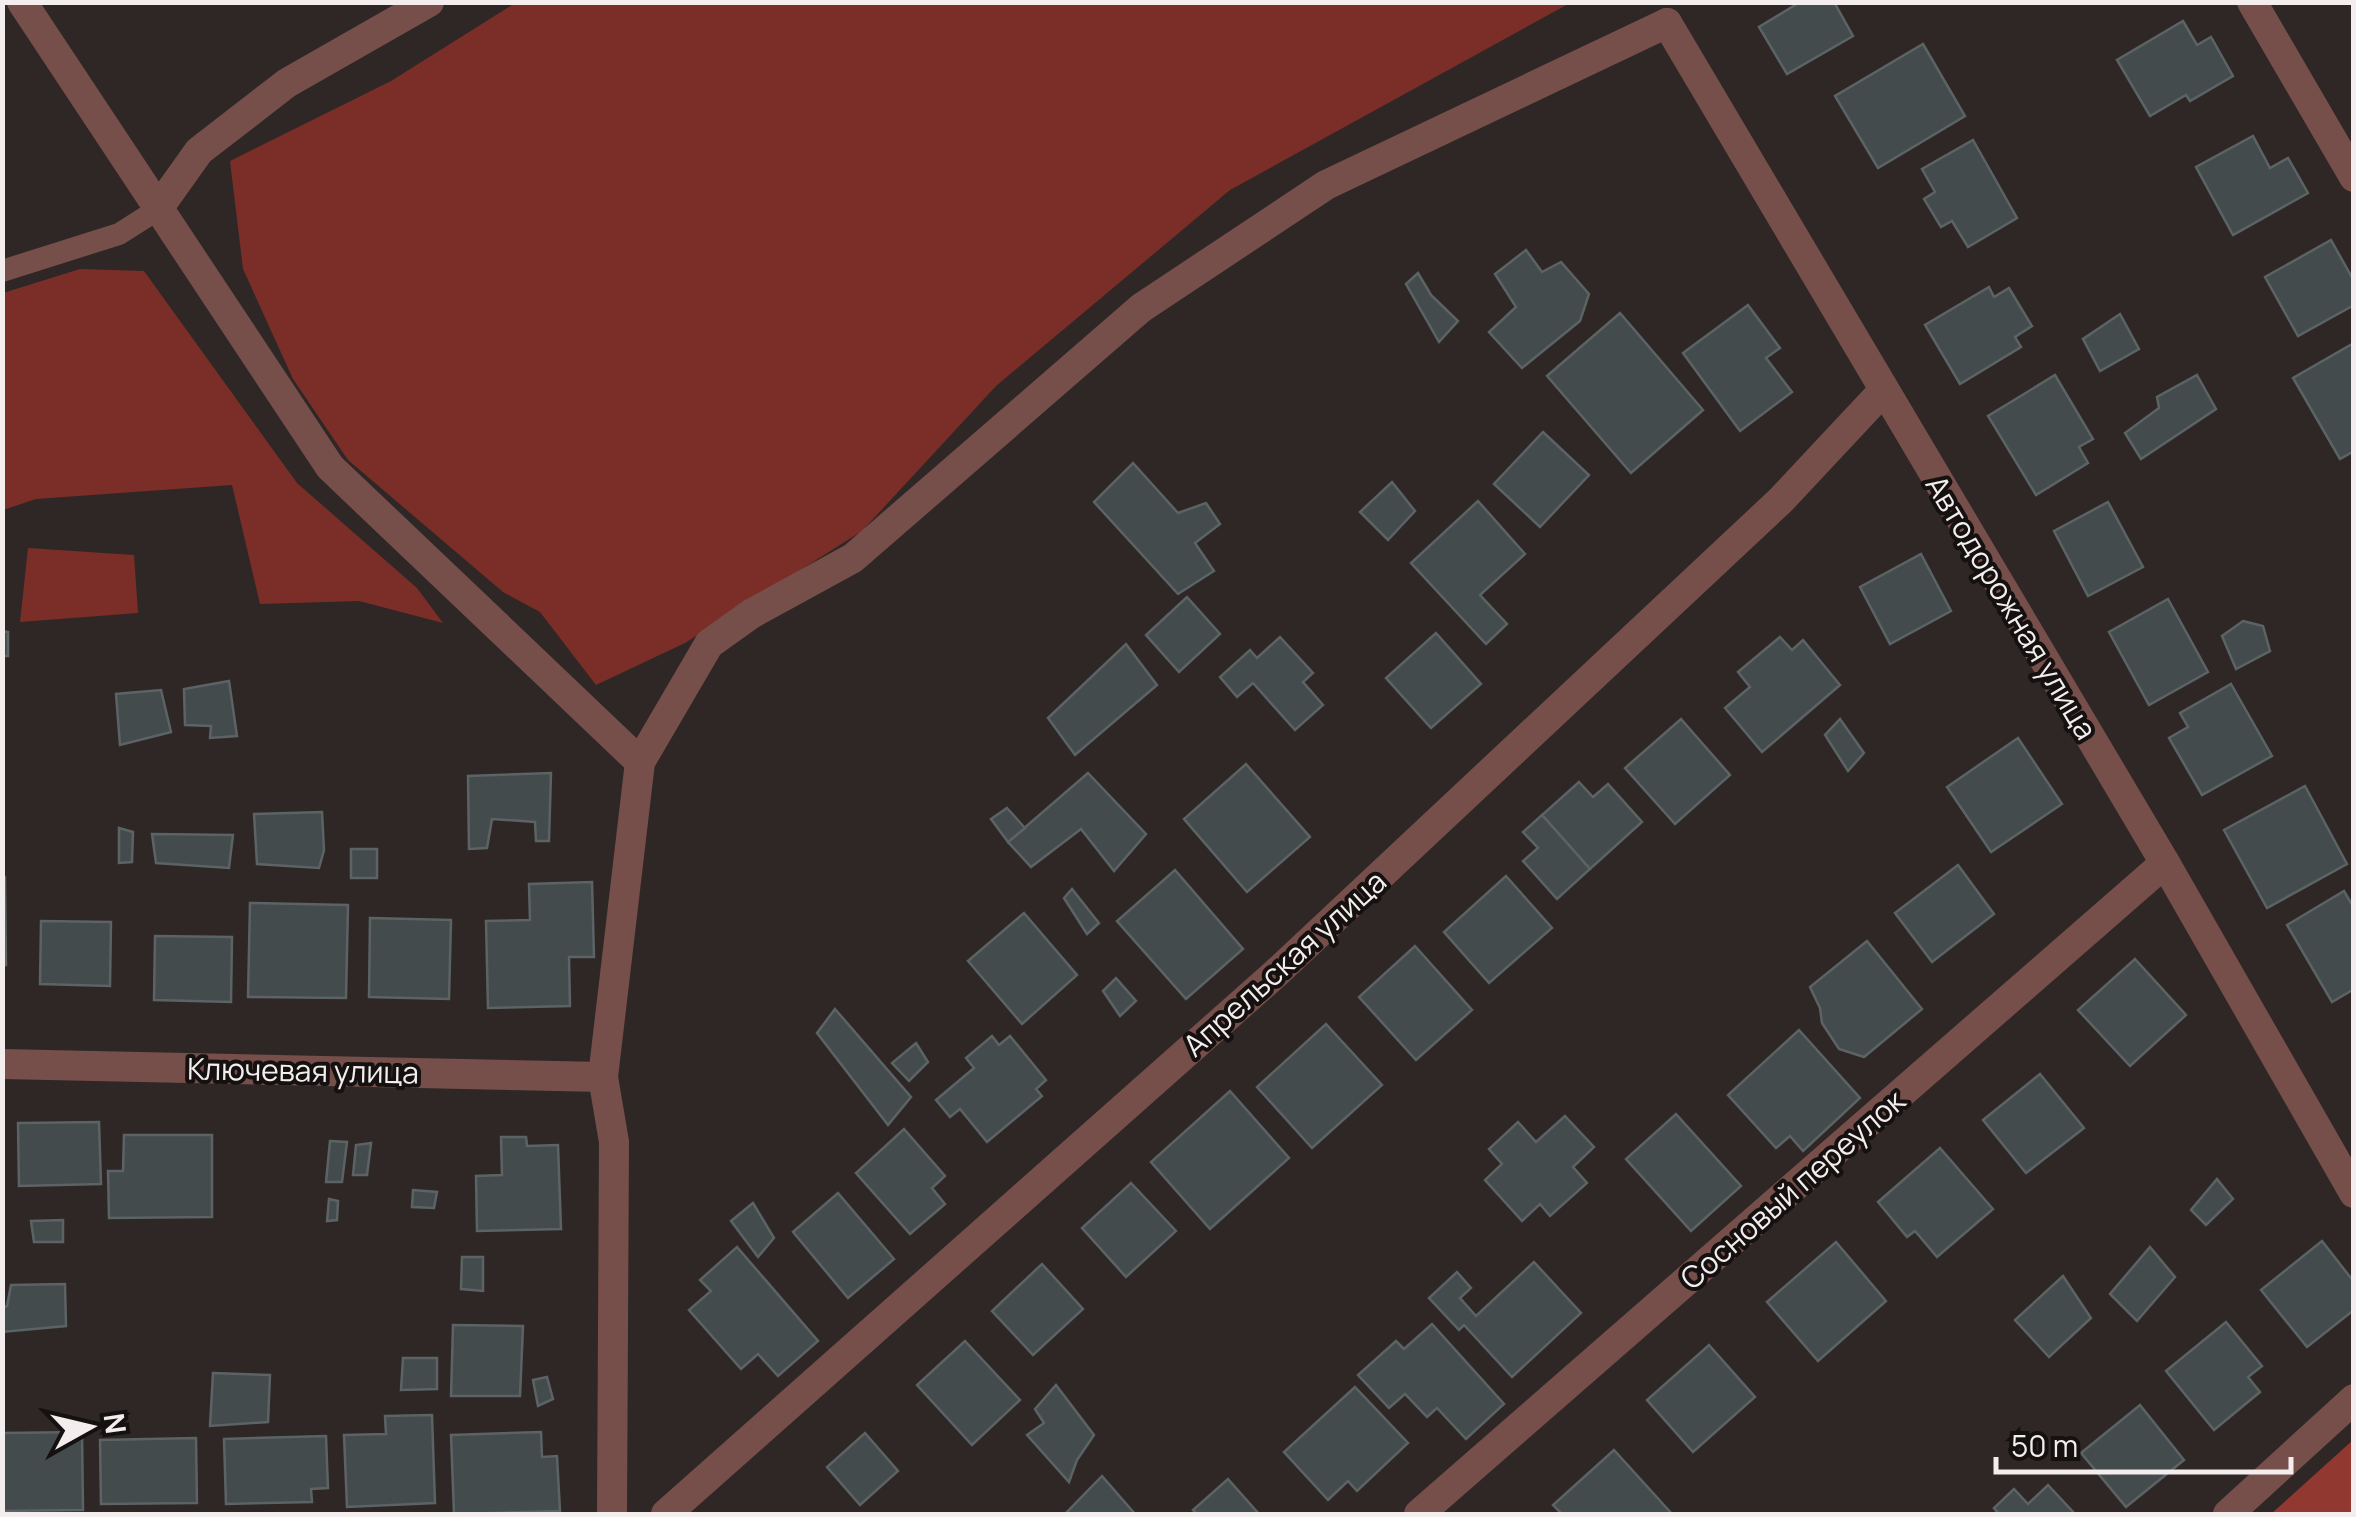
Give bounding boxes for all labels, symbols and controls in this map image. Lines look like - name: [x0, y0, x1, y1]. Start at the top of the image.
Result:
- street label: Автодорожная улица: [1917, 467, 2107, 747]
- street label: Апрельская улица: [1174, 861, 1394, 1065]
- street label: Ключевая улица: [187, 1047, 419, 1093]
- street label: Сосновый переулок: [1671, 1079, 1914, 1298]
- north arrow: [40, 1377, 140, 1477]
- text: N: [96, 1411, 136, 1436]
- scale bar: [1996, 1412, 2291, 1474]
- text: 50 m: [2011, 1425, 2078, 1466]

